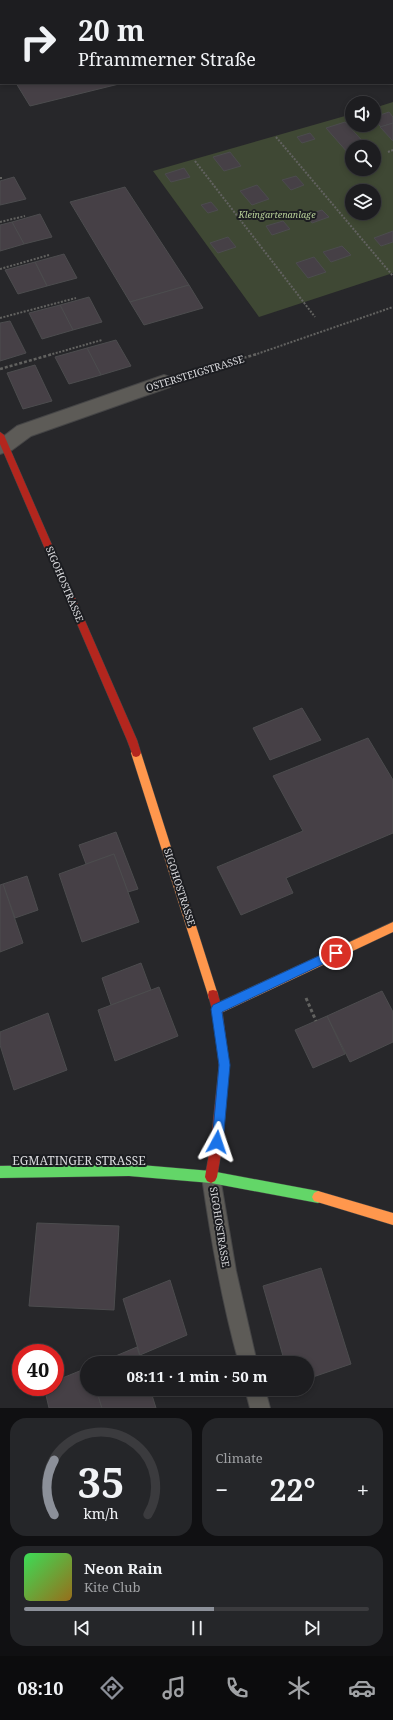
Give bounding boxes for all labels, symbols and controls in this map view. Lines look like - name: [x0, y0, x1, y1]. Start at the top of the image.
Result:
- text: 20 m: [78, 11, 145, 49]
- icon: right: [12, 16, 64, 68]
- text: Pframmerner Straße: [78, 47, 256, 71]
- map controls: [345, 96, 381, 220]
- button: sound: [345, 96, 381, 132]
- button: search: [345, 140, 381, 176]
- button: layers: [345, 184, 381, 220]
- park label: Kleingartenanlage: [237, 208, 316, 221]
- street label: OSTERSTEIGSTRASSE: [144, 351, 246, 395]
- street label: SIGOHOSTRASSE: [43, 544, 87, 624]
- street label: SIGOHOSTRASSE: [161, 846, 199, 928]
- pin: [319, 936, 353, 970]
- icon: arrive: [325, 942, 347, 964]
- position arrow: [196, 1121, 238, 1163]
- street label: EGMATINGER STRASSE: [12, 1152, 146, 1169]
- street label: SIGOHOSTRASSE: [207, 1186, 233, 1268]
- speed limit sign: 40: [12, 1344, 64, 1396]
- text: 08:11 · 1 min · 50 m: [127, 1366, 267, 1386]
- text: Climate: [216, 1449, 263, 1467]
- text: 35: [77, 1454, 124, 1510]
- text: 22°: [270, 1469, 315, 1510]
- text: −: [216, 1474, 228, 1504]
- text: +: [357, 1474, 369, 1504]
- text: km/h: [83, 1504, 118, 1523]
- text: Neon Rain: [84, 1558, 162, 1578]
- text: Kite Club: [84, 1578, 140, 1596]
- icon: previous: [71, 1617, 93, 1639]
- icon: pause: [186, 1617, 208, 1639]
- icon: next: [301, 1617, 323, 1639]
- icon: directions: [98, 1674, 126, 1702]
- icon: music: [160, 1674, 188, 1702]
- icon: phone: [223, 1674, 251, 1702]
- icon: climate: [285, 1674, 313, 1702]
- icon: car: [348, 1674, 376, 1702]
- text: 08:10: [17, 1676, 63, 1700]

